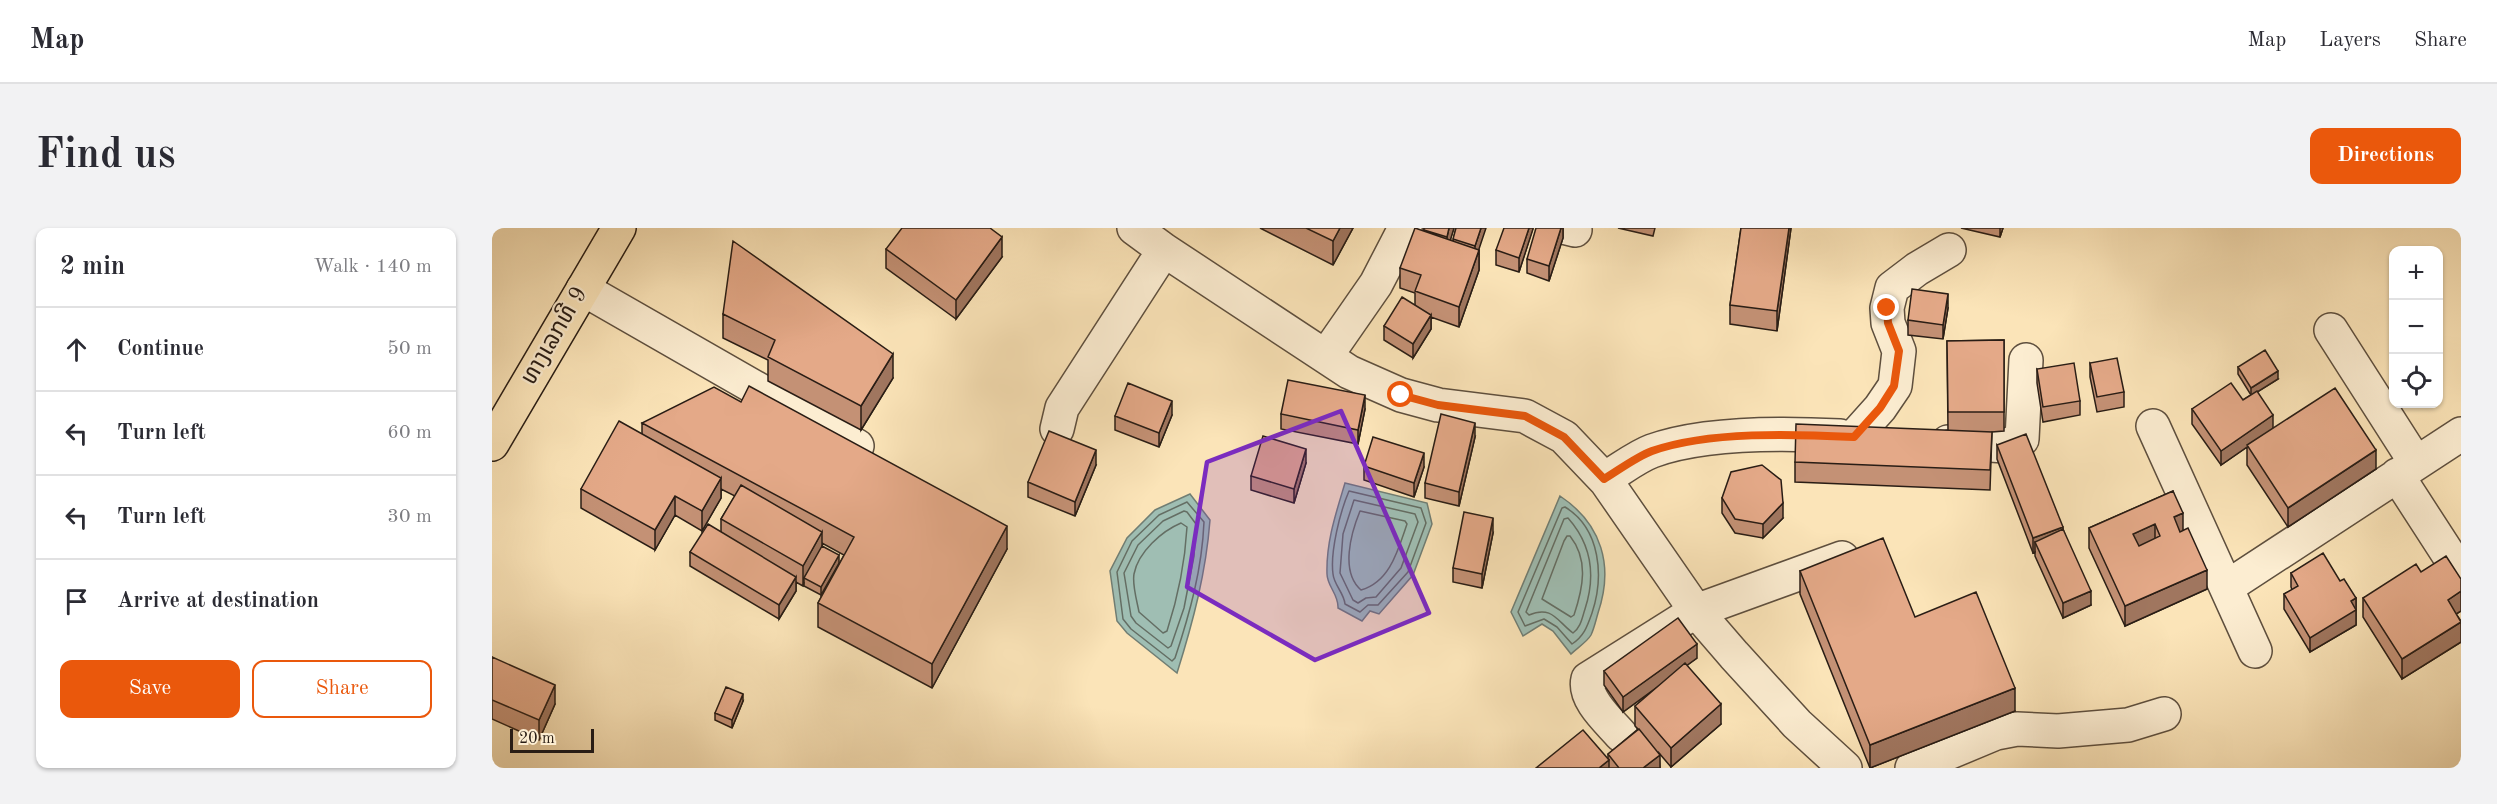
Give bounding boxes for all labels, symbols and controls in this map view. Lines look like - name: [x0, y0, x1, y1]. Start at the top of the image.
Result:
- text: Map: [30, 27, 84, 55]
- text: Map: [2247, 30, 2286, 51]
- text: Layers: [2319, 30, 2381, 51]
- text: Share: [2414, 30, 2467, 51]
- button: Directions: [2310, 128, 2461, 184]
- text: Find us: [36, 135, 175, 177]
- map controls: [2389, 246, 2443, 408]
- button: +: [2389, 246, 2443, 300]
- text: 2 min: [60, 254, 125, 280]
- text: Walk · 140 m: [313, 257, 432, 277]
- street label: ທາງເລກທີ 9: [514, 281, 593, 389]
- route end: [1873, 294, 1899, 320]
- button: −: [2389, 300, 2443, 354]
- icon: ahead: [60, 333, 93, 366]
- text: Continue: [117, 338, 204, 360]
- text: 50 m: [387, 339, 432, 359]
- button: locate: [2389, 354, 2443, 408]
- route start: [1387, 381, 1413, 407]
- icon: left: [60, 417, 93, 450]
- text: Turn left: [117, 422, 206, 444]
- text: 60 m: [387, 423, 432, 443]
- icon: left: [60, 501, 93, 534]
- text: Turn left: [117, 506, 206, 528]
- text: 30 m: [387, 507, 432, 527]
- icon: arrive: [60, 585, 93, 618]
- text: Arrive at destination: [117, 590, 319, 612]
- button: Save: [60, 660, 240, 718]
- button: Share: [252, 660, 432, 718]
- scale bar: [510, 726, 594, 754]
- text: 20 m: [519, 731, 555, 747]

